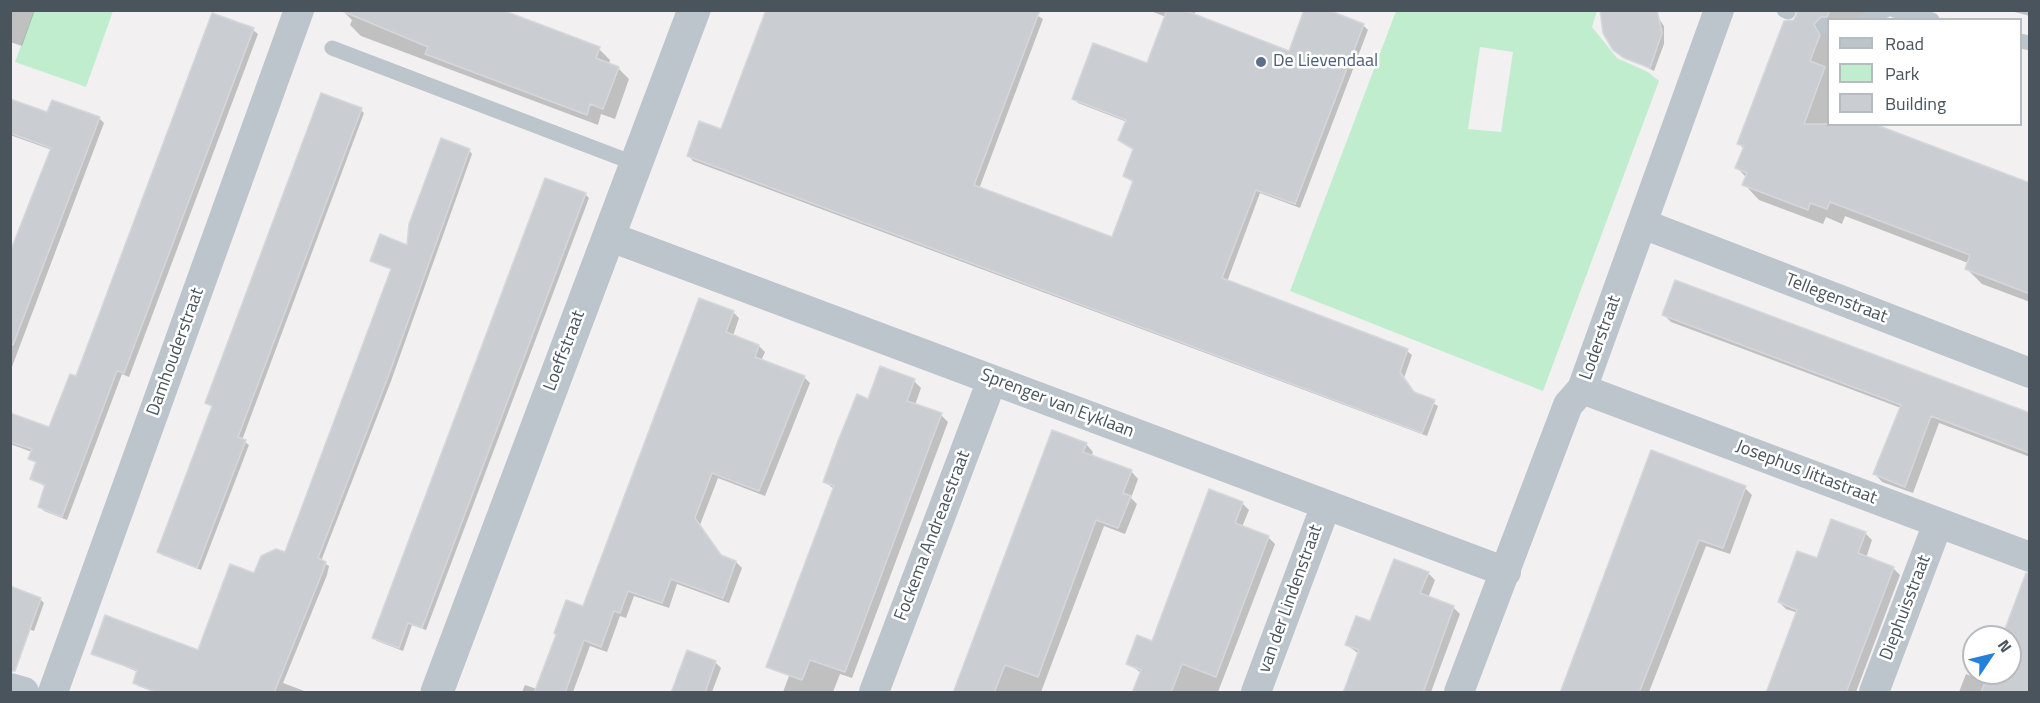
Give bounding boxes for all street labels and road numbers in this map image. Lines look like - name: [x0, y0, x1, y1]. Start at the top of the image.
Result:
- street label: Tellegenstraat: [1782, 270, 1890, 328]
- street label: Damhouderstraat: [143, 285, 209, 419]
- street label: Loderstraat: [1576, 293, 1626, 383]
- street label: Loeffstraat: [540, 308, 590, 394]
- street label: Sprenger van Eyklaan: [977, 365, 1137, 443]
- street label: Josephus Jittastraat: [1732, 436, 1880, 510]
- street label: Fockema Andreaestraat: [891, 448, 975, 624]
- street label: van der Lindenstraat: [1254, 522, 1328, 676]
- street label: Diephuisstraat: [1876, 552, 1936, 664]

